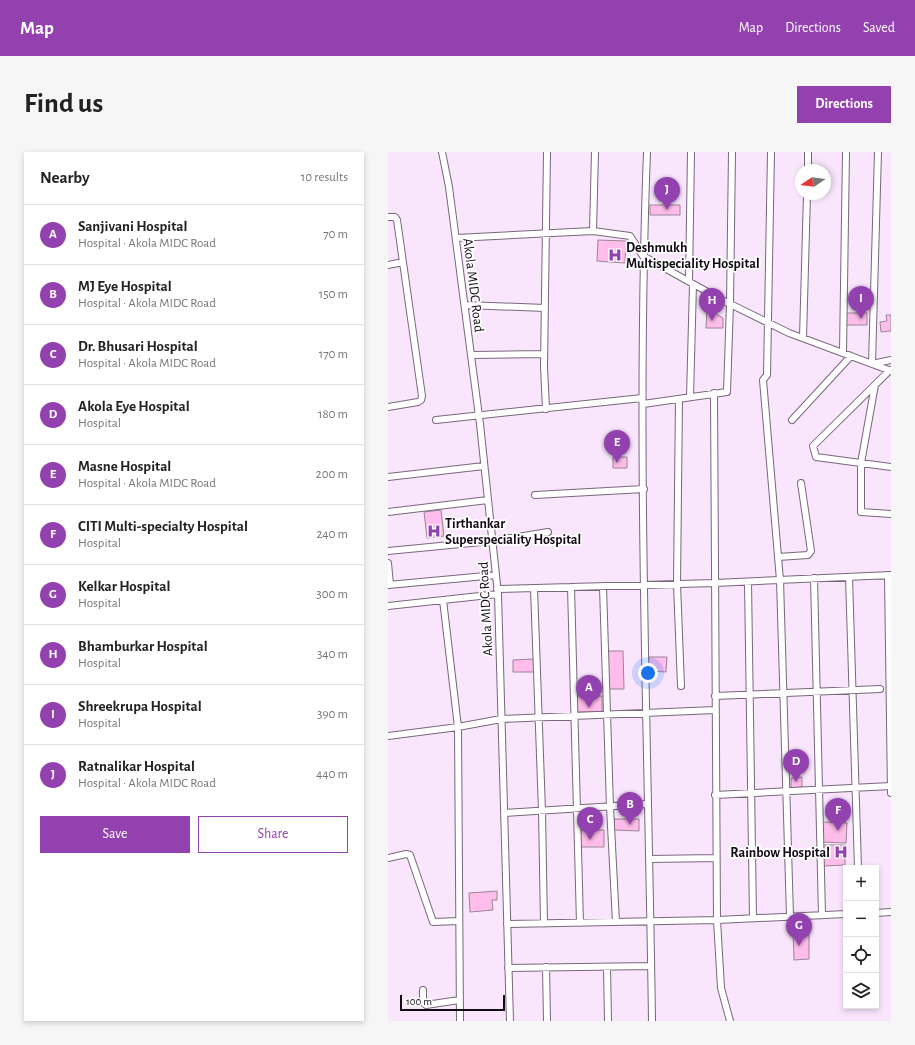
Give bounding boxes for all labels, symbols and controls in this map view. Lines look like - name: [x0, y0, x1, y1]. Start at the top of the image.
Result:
- text: Map: [20, 19, 54, 38]
- text: Map: [739, 21, 763, 35]
- text: Directions: [785, 21, 841, 35]
- text: Saved: [863, 21, 895, 35]
- button: Directions: [797, 86, 891, 123]
- text: Find us: [24, 90, 103, 118]
- north arrow: [795, 164, 831, 200]
- text: Nearby: [40, 169, 90, 186]
- text: 10 results: [301, 171, 348, 184]
- pin: J: [654, 177, 680, 210]
- text: Sanjivani Hospital: [78, 219, 187, 234]
- text: A: [49, 228, 57, 241]
- text: 70 m: [323, 228, 348, 241]
- text: Hospital · Akola MIDC Road: [78, 237, 216, 250]
- street label: Akola MIDC Road: [460, 237, 486, 333]
- place label: Deshmukh Multispeciality Hospital: [626, 241, 760, 271]
- hospital icon: Deshmukh Multispeciality Hospital: [607, 247, 623, 263]
- text: MJ Eye Hospital: [78, 279, 172, 294]
- pin: I: [848, 286, 874, 319]
- text: B: [49, 288, 57, 301]
- text: 150 m: [319, 288, 348, 301]
- pin: H: [699, 288, 725, 321]
- text: Hospital · Akola MIDC Road: [78, 297, 216, 310]
- text: Dr. Bhusari Hospital: [78, 339, 198, 354]
- text: C: [50, 348, 56, 361]
- text: 170 m: [319, 348, 348, 361]
- text: Hospital · Akola MIDC Road: [78, 357, 216, 370]
- text: Akola Eye Hospital: [78, 399, 190, 414]
- text: D: [49, 408, 57, 421]
- text: 180 m: [318, 408, 348, 421]
- text: Hospital: [78, 417, 121, 430]
- pin: E: [604, 430, 630, 463]
- text: Masne Hospital: [78, 459, 171, 474]
- text: E: [50, 468, 56, 481]
- text: 200 m: [316, 468, 348, 481]
- text: Hospital · Akola MIDC Road: [78, 477, 216, 490]
- place label: Tirthankar Superspeciality Hospital: [445, 517, 581, 547]
- text: CITI Multi-specialty Hospital: [78, 519, 248, 534]
- hospital icon: Tirthankar Superspeciality Hospital: [426, 523, 442, 539]
- text: F: [50, 528, 56, 541]
- text: 240 m: [316, 528, 348, 541]
- text: Hospital: [78, 537, 121, 550]
- street label: Akola MIDC Road: [477, 561, 495, 657]
- text: Kelkar Hospital: [78, 579, 170, 594]
- text: G: [49, 588, 57, 601]
- text: 300 m: [316, 588, 348, 601]
- text: Hospital: [78, 597, 121, 610]
- text: Bhamburkar Hospital: [78, 639, 208, 654]
- text: H: [48, 648, 58, 661]
- text: 340 m: [317, 648, 348, 661]
- text: Hospital: [78, 657, 121, 670]
- your location: [638, 663, 658, 683]
- pin: A: [576, 675, 602, 708]
- text: Shreekrupa Hospital: [78, 699, 202, 714]
- text: I: [51, 708, 55, 721]
- text: 390 m: [317, 708, 348, 721]
- text: Hospital: [78, 717, 121, 730]
- pin: D: [783, 749, 809, 782]
- text: Ratnalikar Hospital: [78, 759, 195, 774]
- text: J: [51, 768, 55, 781]
- text: 440 m: [316, 768, 348, 781]
- text: Hospital · Akola MIDC Road: [78, 777, 216, 790]
- pin: B: [617, 792, 643, 825]
- pin: F: [825, 798, 851, 831]
- pin: C: [577, 807, 603, 840]
- button: Save: [40, 816, 190, 853]
- button: Share: [198, 816, 348, 853]
- hospital icon: Rainbow Hospital: [833, 844, 849, 860]
- place label: Rainbow Hospital: [730, 846, 830, 860]
- map controls: [843, 865, 879, 1009]
- button: +: [843, 865, 879, 901]
- button: −: [843, 901, 879, 937]
- pin: G: [786, 913, 812, 946]
- button: locate: [843, 937, 879, 973]
- button: layers: [843, 973, 879, 1009]
- scale bar: [400, 993, 505, 1012]
- text: 100 m: [406, 996, 432, 1007]

